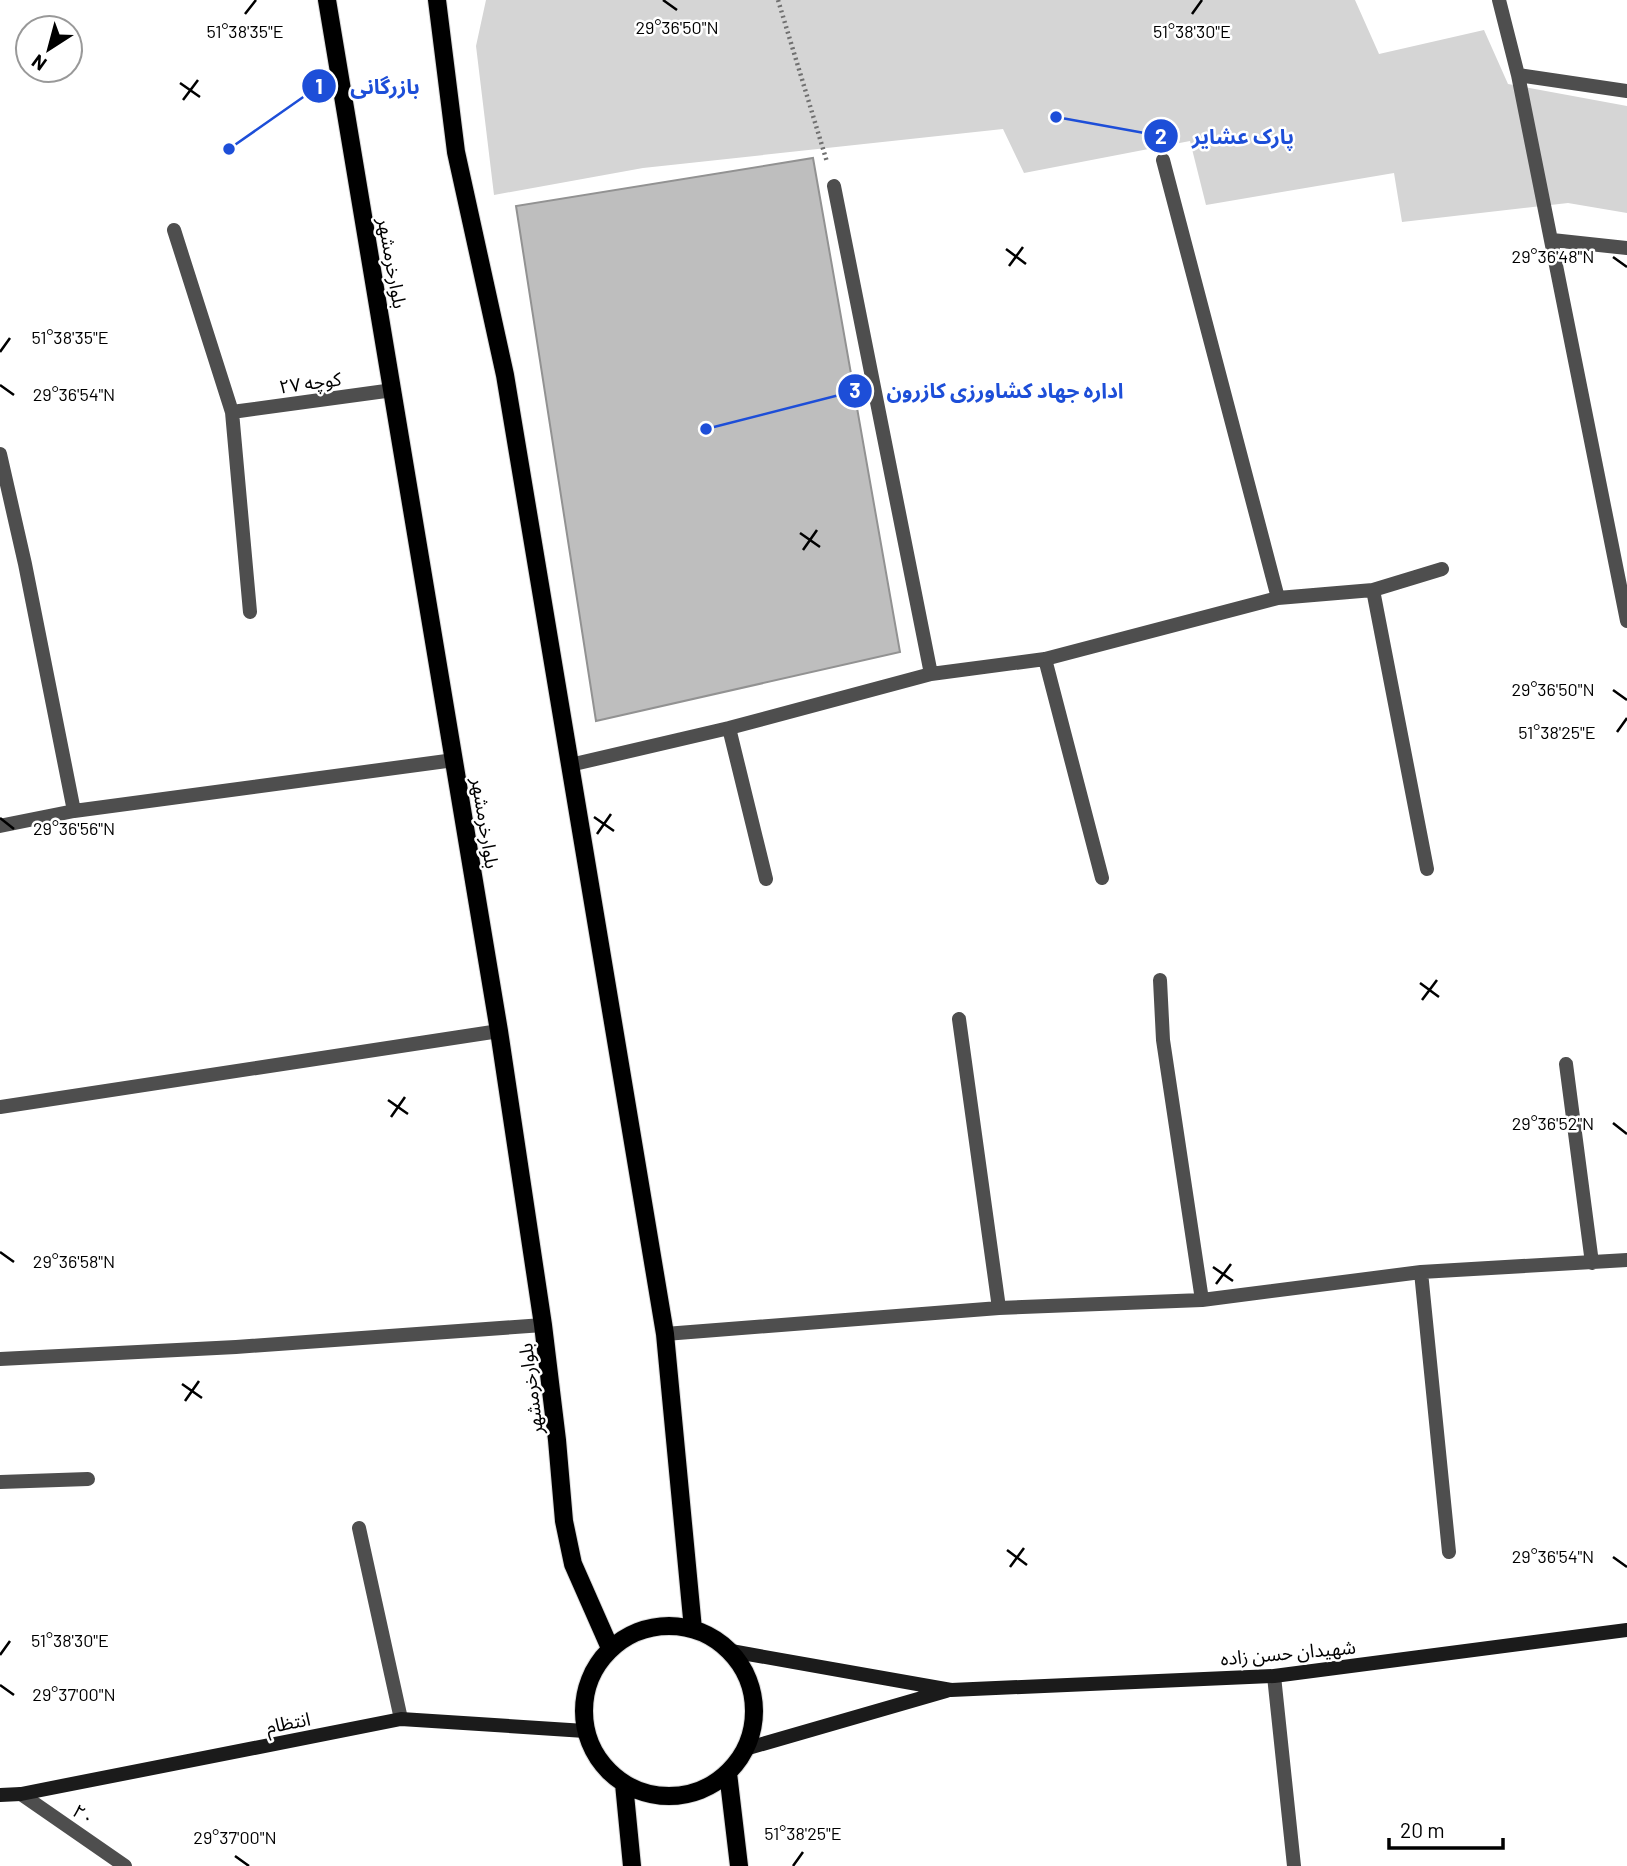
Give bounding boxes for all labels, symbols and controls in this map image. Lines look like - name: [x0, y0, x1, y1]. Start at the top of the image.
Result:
- north arrow: [14, 14, 84, 84]
- text: 29°36'50"N: [635, 16, 719, 38]
- text: 51°38'35"E: [206, 20, 284, 42]
- text: 51°38'30"E: [1153, 20, 1231, 42]
- text: N: [27, 50, 51, 76]
- callout: بازرگانی: [302, 65, 434, 107]
- text: 1: [315, 73, 323, 98]
- text: بازرگانی: [350, 73, 420, 99]
- callout: پارک عشایر: [1143, 115, 1308, 157]
- text: 2: [1155, 123, 1167, 148]
- text: پارک عشایر: [1191, 123, 1294, 151]
- street label: بلوارخرمشهر: [373, 215, 412, 310]
- text: 29°36'48"N: [1512, 245, 1594, 267]
- text: 51°38'35"E: [31, 326, 109, 348]
- street label: کوچه ۲۷: [277, 366, 344, 400]
- callout: اداره جهاد کشاورزی کازرون: [837, 370, 1138, 412]
- text: 3: [849, 377, 861, 402]
- text: اداره جهاد کشاورزی کازرون: [886, 377, 1124, 403]
- text: 29°36'54"N: [33, 383, 115, 405]
- text: 29°36'50"N: [1511, 678, 1595, 700]
- text: 51°38'25"E: [1518, 721, 1596, 743]
- street label: بلوارخرمشهر: [466, 775, 505, 870]
- text: 29°36'56"N: [33, 817, 115, 839]
- text: 29°36'52"N: [1512, 1112, 1594, 1134]
- text: 29°36'58"N: [33, 1250, 115, 1272]
- street label: بلوارخرمشهر: [513, 1342, 548, 1437]
- text: 29°36'54"N: [1512, 1545, 1594, 1567]
- text: 51°38'30"E: [31, 1629, 109, 1651]
- street label: شهیدان حسن زاده: [1219, 1635, 1357, 1670]
- text: 29°37'00"N: [32, 1683, 116, 1705]
- street label: انتظام: [264, 1706, 313, 1742]
- street label: ۲۰: [68, 1798, 100, 1830]
- scale bar: [1389, 1806, 1503, 1850]
- text: 20 m: [1400, 1817, 1445, 1842]
- text: 51°38'25"E: [764, 1822, 842, 1844]
- text: 29°37'00"N: [193, 1826, 277, 1848]

